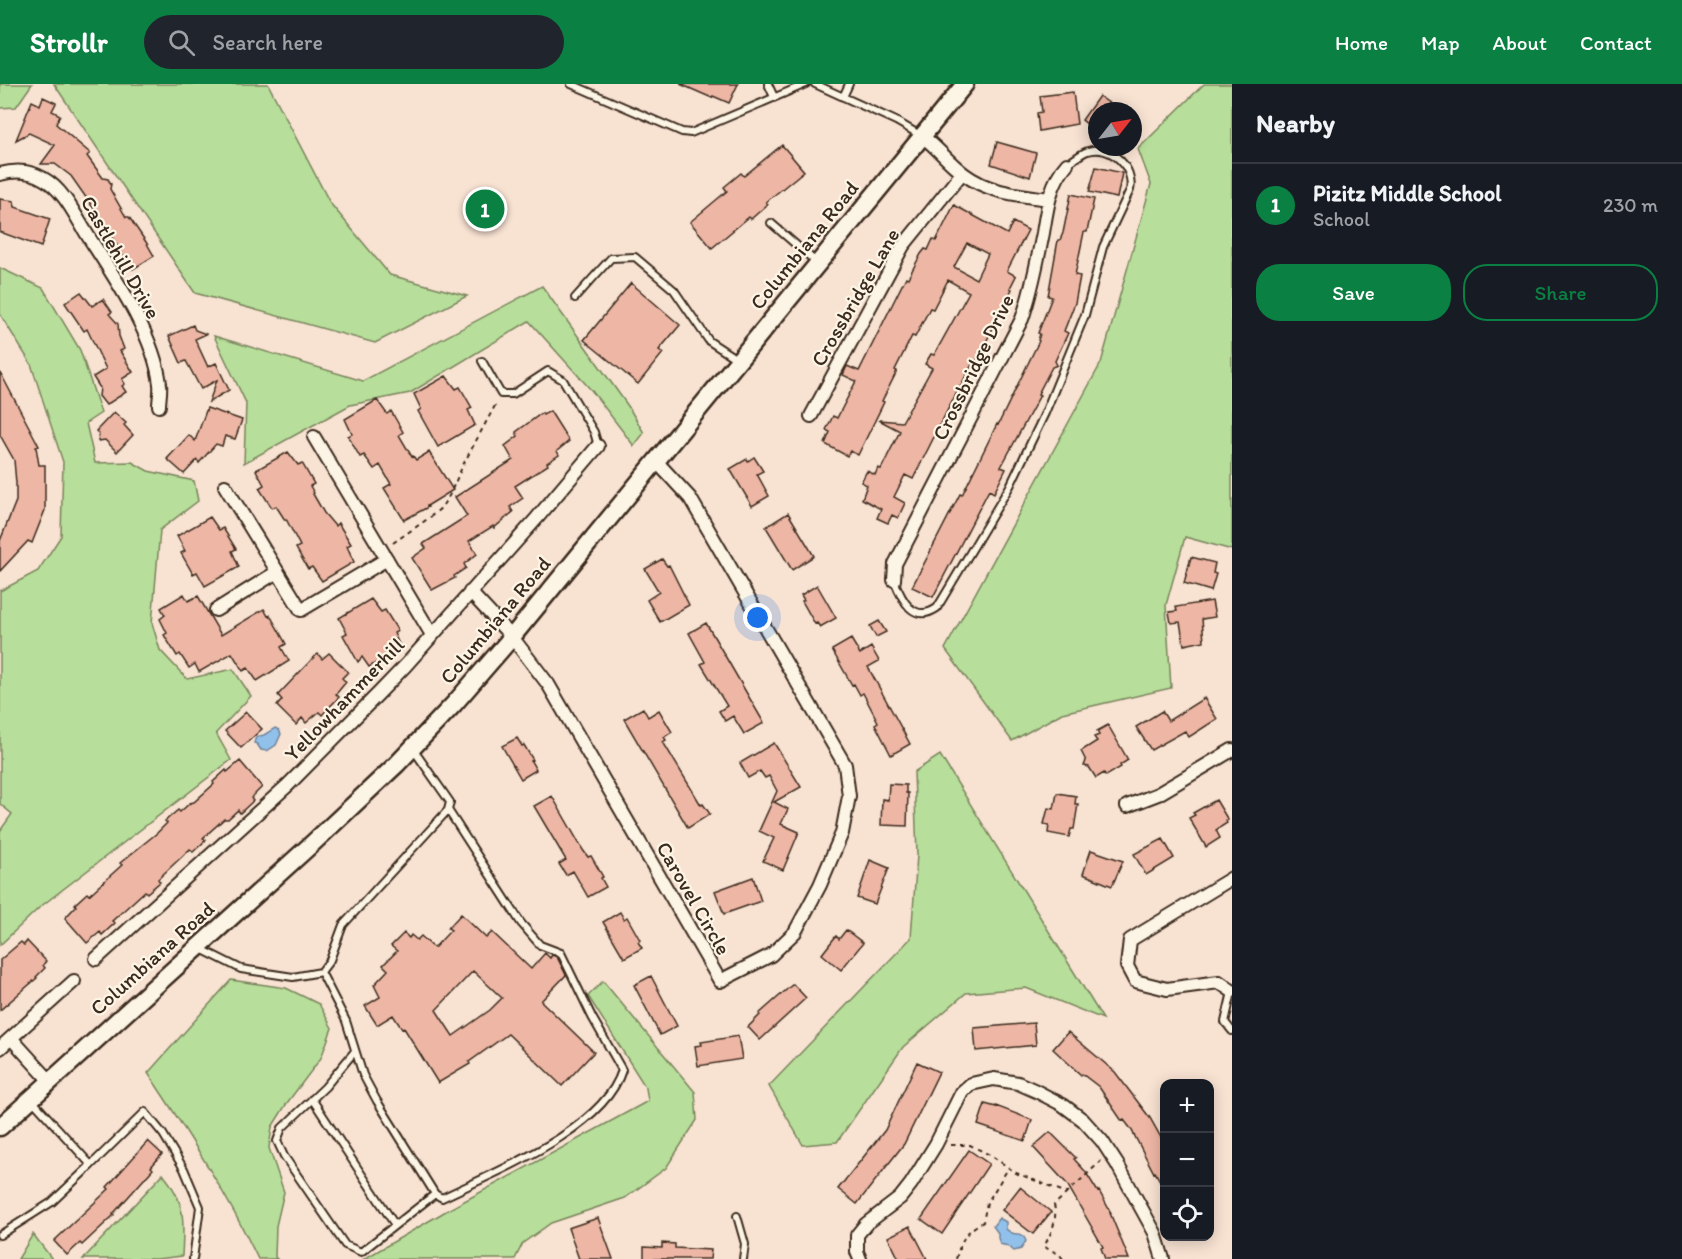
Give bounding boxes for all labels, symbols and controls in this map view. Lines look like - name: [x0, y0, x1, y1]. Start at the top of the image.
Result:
- search box: [144, 15, 564, 69]
- text: Strollr: [30, 25, 108, 59]
- icon: search: [165, 26, 198, 59]
- text: Search here: [213, 29, 323, 56]
- text: Home: [1335, 30, 1388, 55]
- text: Map: [1421, 30, 1460, 55]
- text: About: [1493, 30, 1547, 55]
- text: Contact: [1580, 30, 1652, 55]
- north arrow: [1088, 102, 1142, 156]
- text: Nearby: [1256, 107, 1335, 139]
- street label: Columbiana Road: [744, 176, 864, 314]
- text: Pizitz Middle School: [1313, 180, 1501, 207]
- pin: 1: [466, 186, 504, 232]
- street label: Castlehill Drive: [76, 191, 166, 323]
- text: 1: [1271, 193, 1280, 217]
- text: 230 m: [1603, 193, 1658, 217]
- text: School: [1313, 207, 1370, 231]
- street label: Crossbridge Lane: [805, 224, 905, 370]
- button: Save: [1256, 264, 1451, 321]
- button: Share: [1463, 264, 1658, 321]
- street label: Crossbridge Drive: [927, 290, 1019, 444]
- street label: Columbiana Road: [435, 551, 555, 689]
- your location: [743, 603, 772, 632]
- street label: Yellowhammerhill: [279, 632, 409, 766]
- street label: Carovel Circle: [652, 837, 736, 959]
- street label: Columbiana Road: [85, 896, 219, 1020]
- map controls: [1160, 1079, 1214, 1241]
- button: +: [1160, 1079, 1214, 1133]
- button: −: [1160, 1133, 1214, 1187]
- button: locate: [1160, 1187, 1214, 1241]

